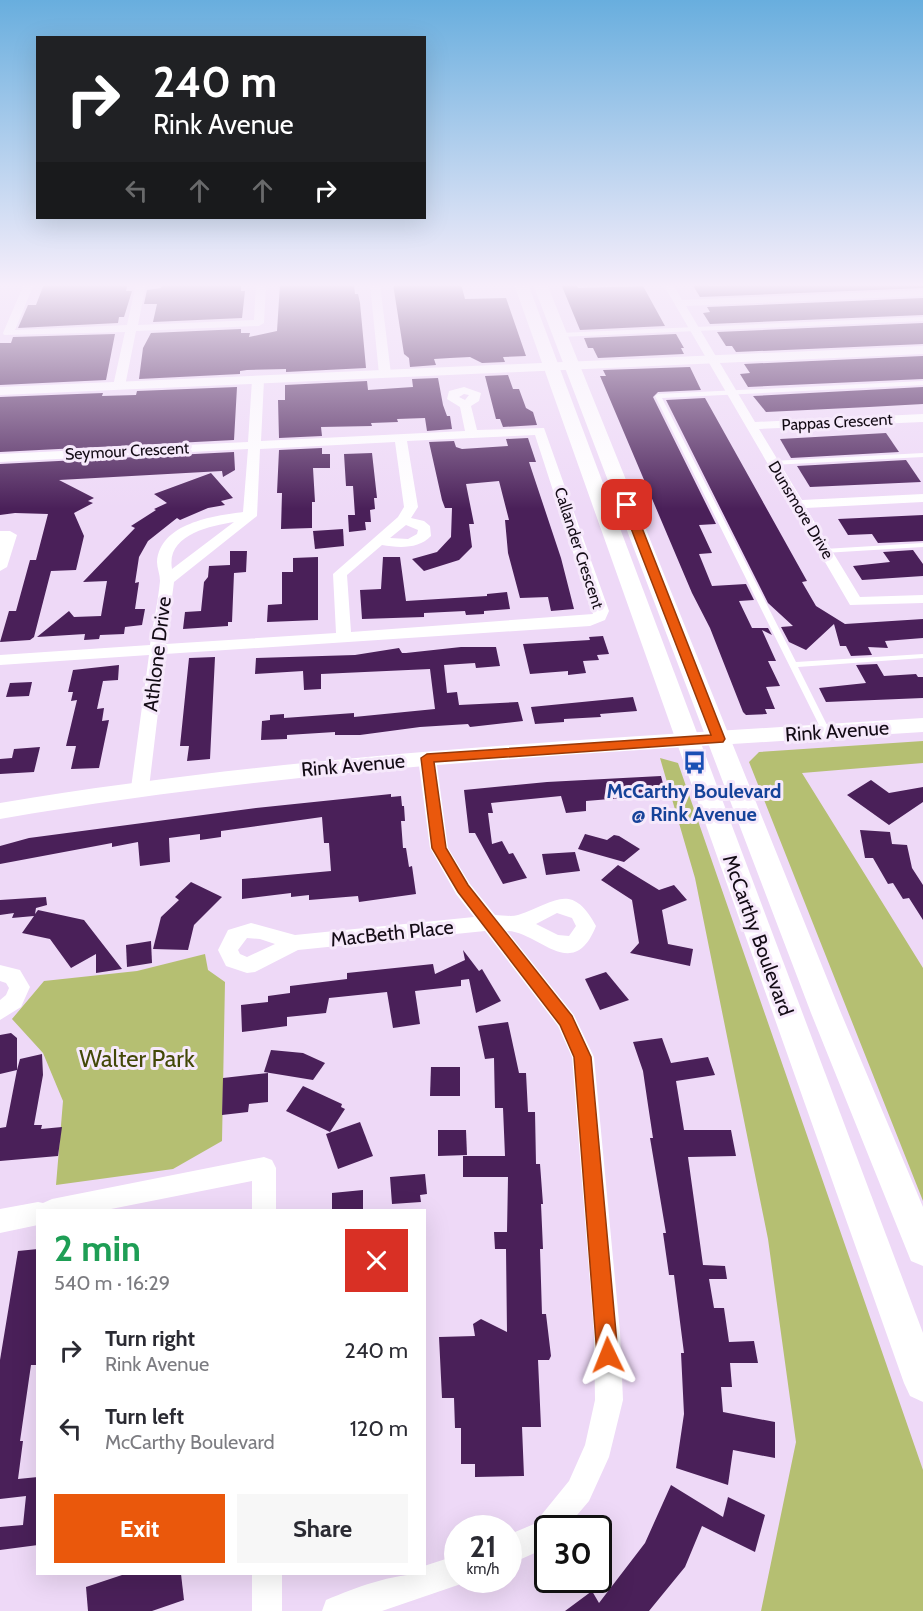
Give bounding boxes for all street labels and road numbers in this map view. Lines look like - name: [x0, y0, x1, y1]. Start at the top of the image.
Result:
- street label: Pappas Crescent: [781, 410, 894, 434]
- street label: Seymour Crescent: [64, 438, 190, 464]
- street label: Dunsmore Drive: [764, 458, 838, 562]
- street label: Callander Crescent: [550, 485, 608, 612]
- street label: Athlone Drive: [138, 595, 176, 713]
- street label: Rink Avenue: [784, 715, 890, 747]
- street label: Rink Avenue: [300, 749, 406, 781]
- street label: McCarthy Boulevard: [718, 851, 798, 1019]
- street label: MacBeth Place: [329, 915, 455, 951]

